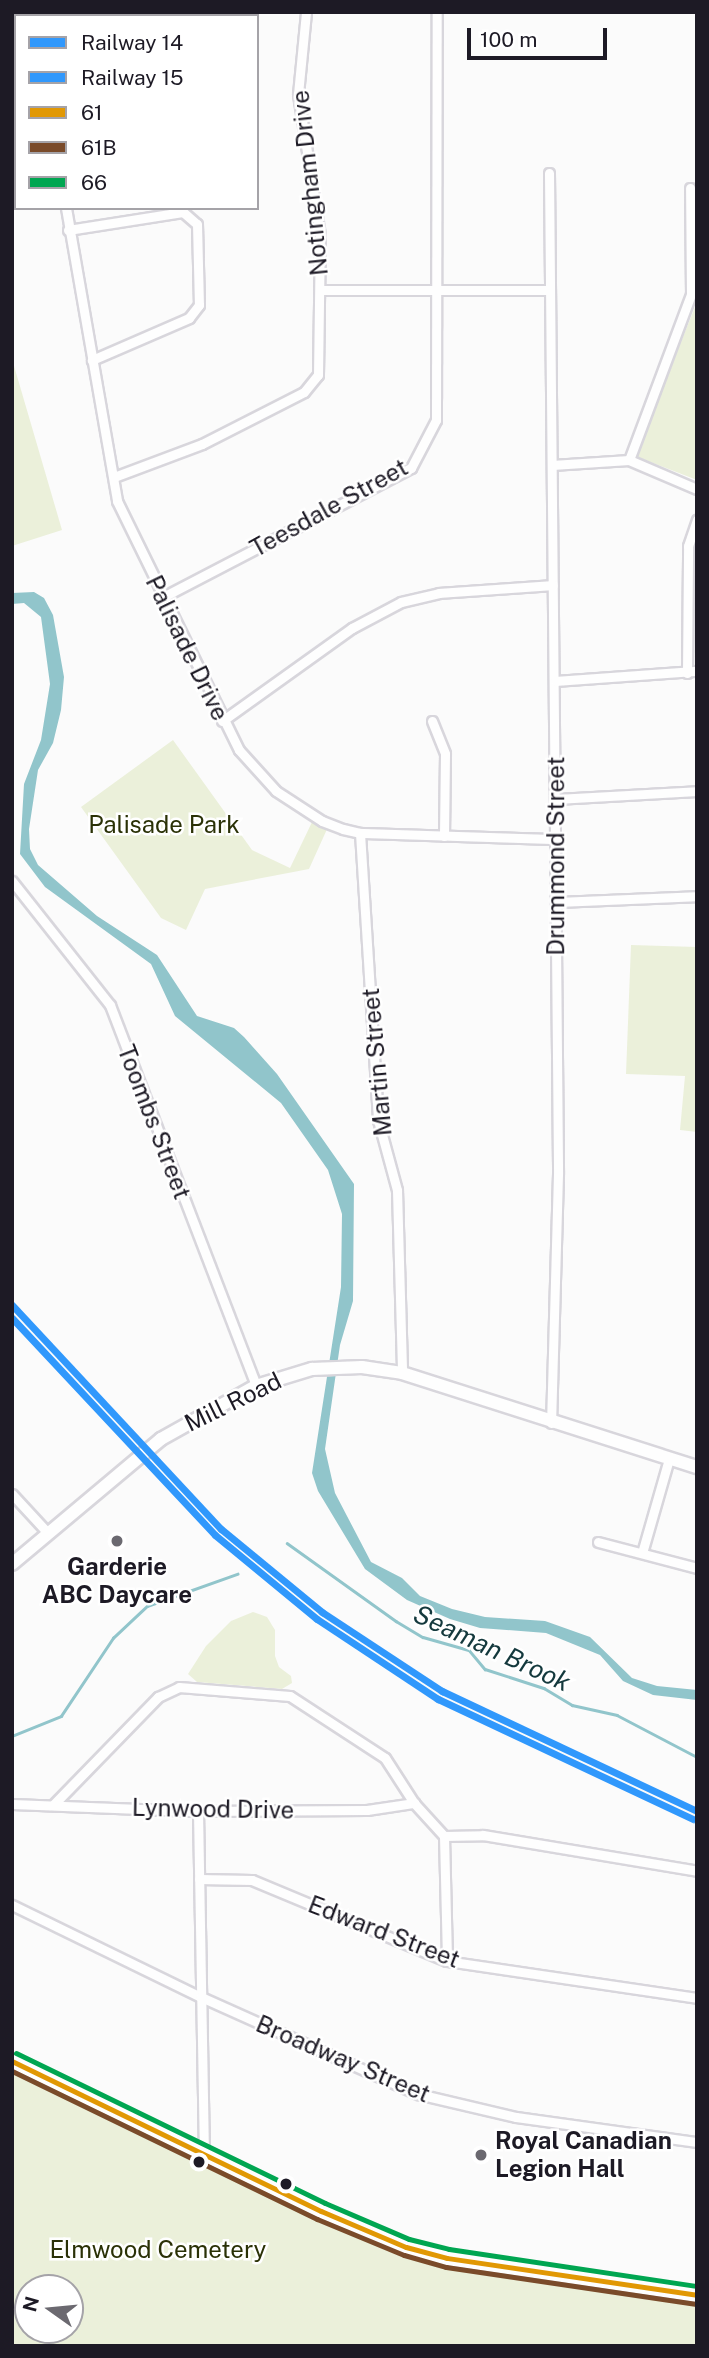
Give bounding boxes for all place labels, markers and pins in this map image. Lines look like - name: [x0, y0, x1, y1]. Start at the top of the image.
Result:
- marker: Garderie ABC Daycare: [109, 1533, 125, 1549]
- place label: Garderie ABC Daycare: [42, 1553, 192, 1609]
- place label: Royal Canadian Legion Hall: [495, 2127, 672, 2183]
- marker: Royal Canadian Legion Hall: [473, 2147, 489, 2163]
- unlabelled marker: [192, 2155, 206, 2169]
- unlabelled marker: [279, 2177, 293, 2191]

